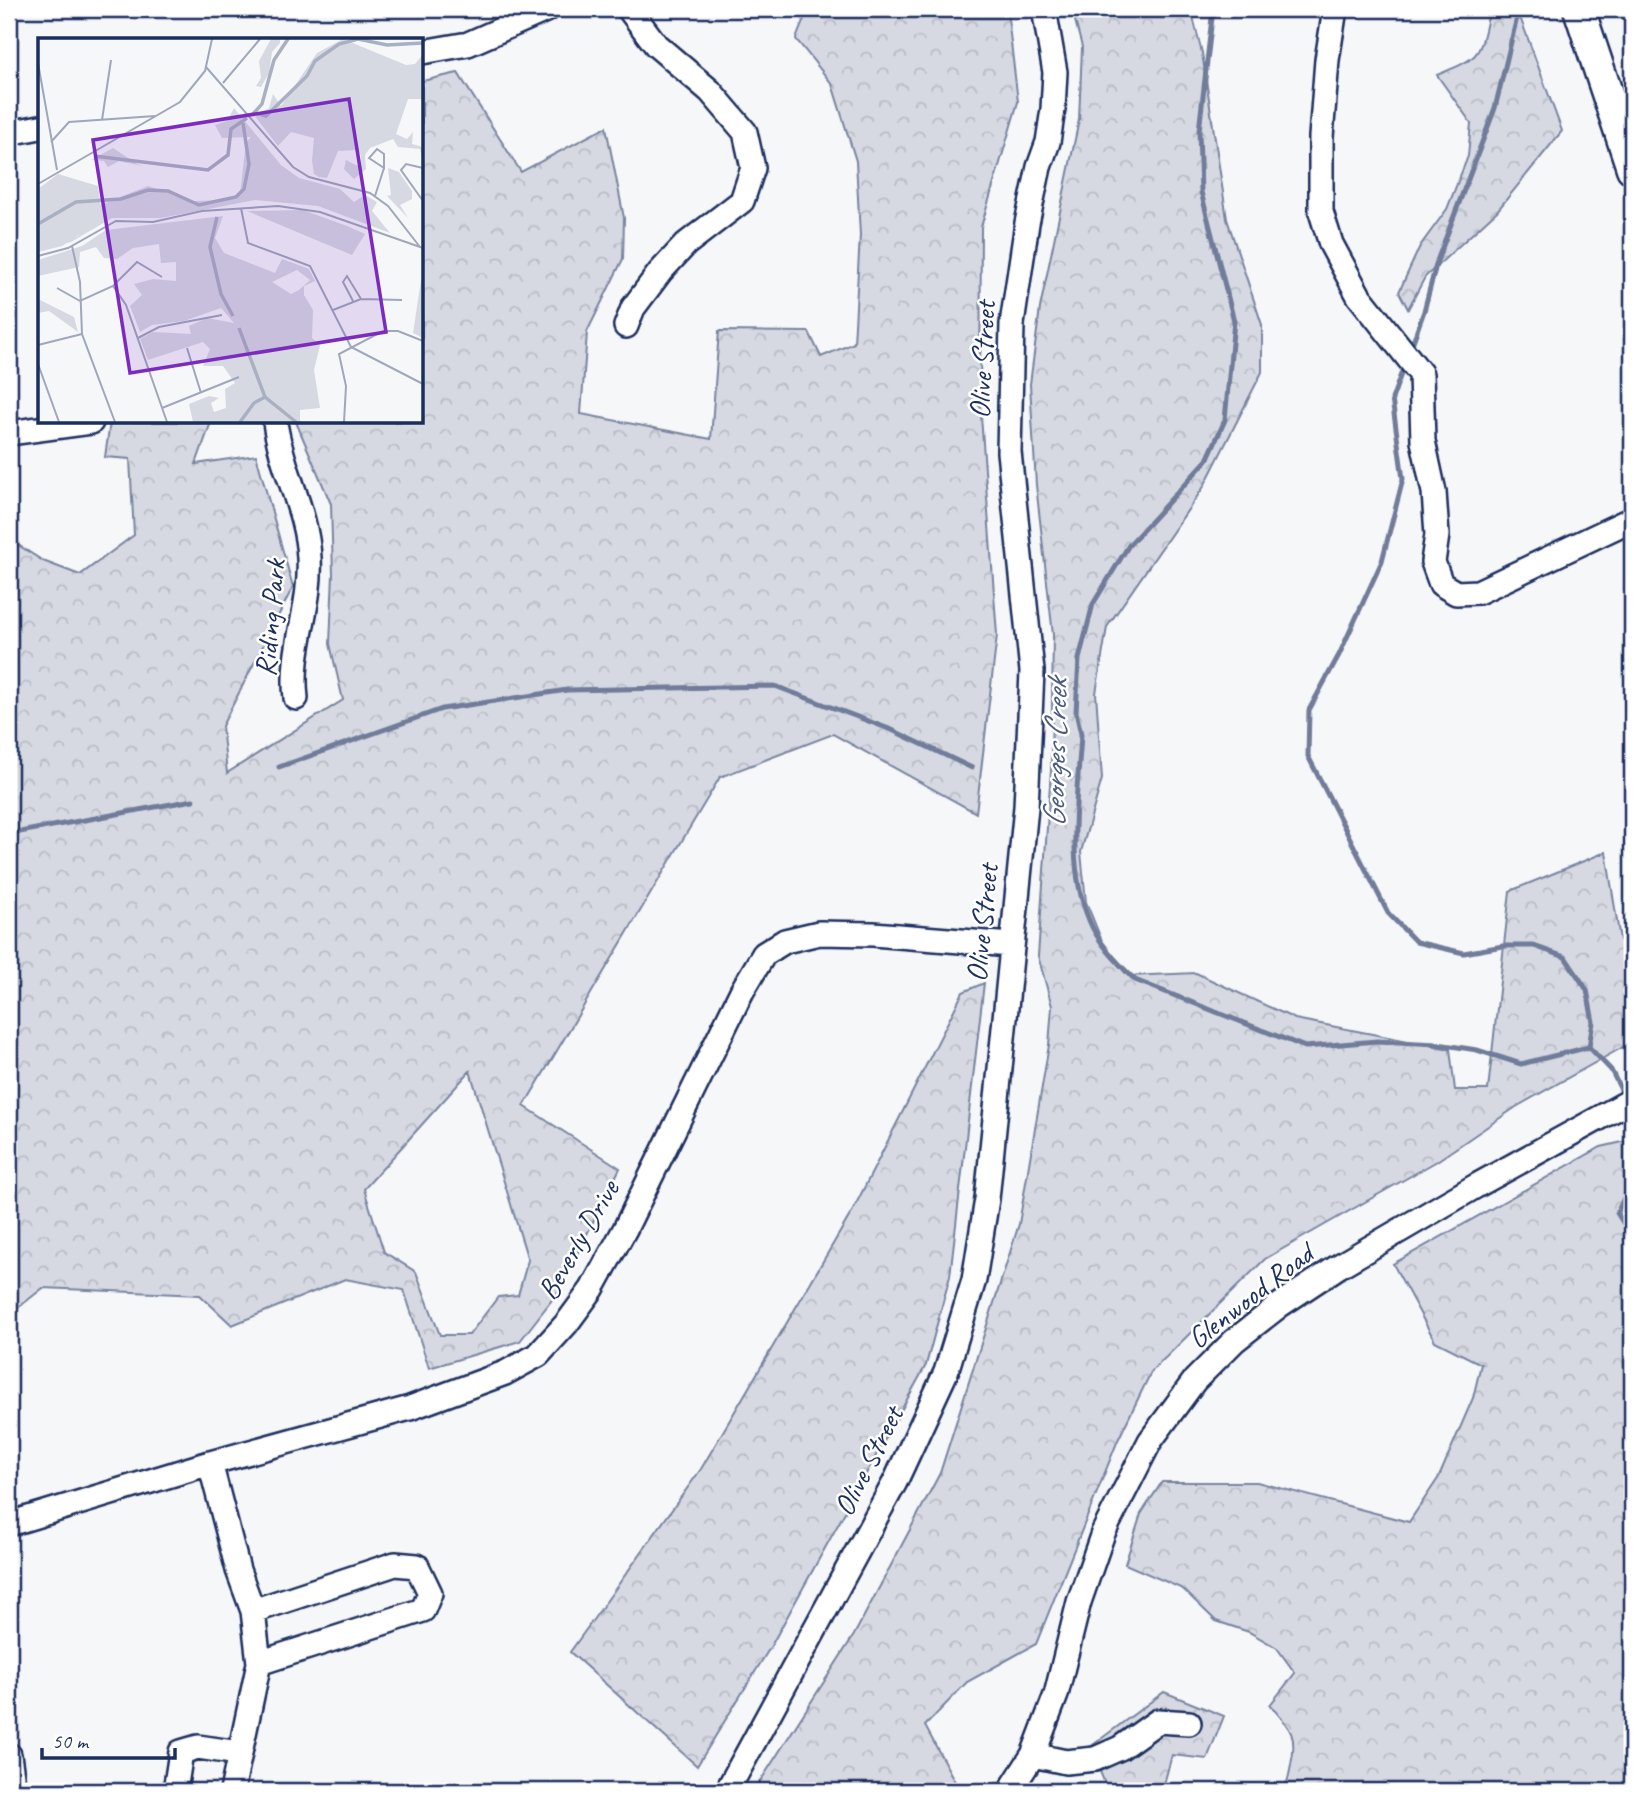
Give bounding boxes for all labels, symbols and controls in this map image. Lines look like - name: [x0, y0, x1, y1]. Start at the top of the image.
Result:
- inset map: [38, 38, 424, 424]
- street label: Olive Street: [960, 297, 1004, 420]
- street label: Riding Park: [246, 556, 294, 678]
- water label: Georges Creek: [1033, 673, 1077, 828]
- street label: Olive Street: [957, 859, 1007, 984]
- street label: Beverly Drive: [529, 1171, 629, 1307]
- street label: Glenwood Road: [1180, 1233, 1324, 1357]
- street label: Olive Street: [824, 1397, 913, 1522]
- scale bar: [42, 1716, 175, 1760]
- text: 50 m: [52, 1728, 90, 1754]

